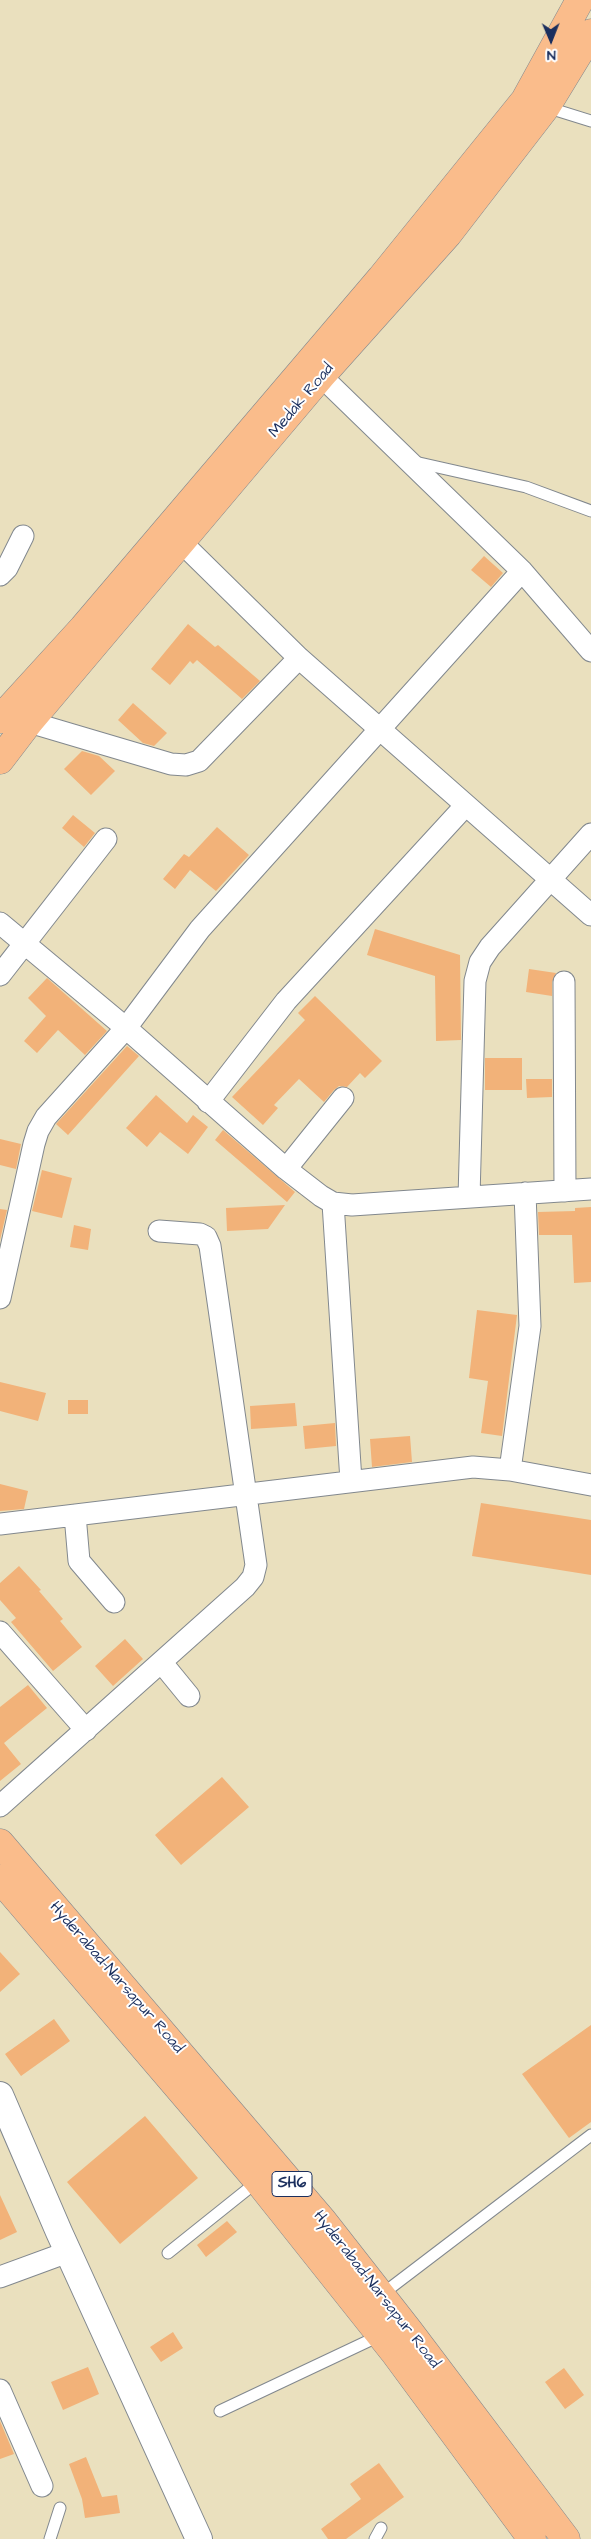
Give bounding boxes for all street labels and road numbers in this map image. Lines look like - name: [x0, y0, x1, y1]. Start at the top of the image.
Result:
- street label: Medak Road: [265, 360, 339, 442]
- street label: Hyderabad-Narsapur Road: [45, 1898, 187, 2058]
- road number: SH6: [272, 2172, 312, 2196]
- street label: Hyderabad-Narsapur Road: [308, 2207, 444, 2373]

